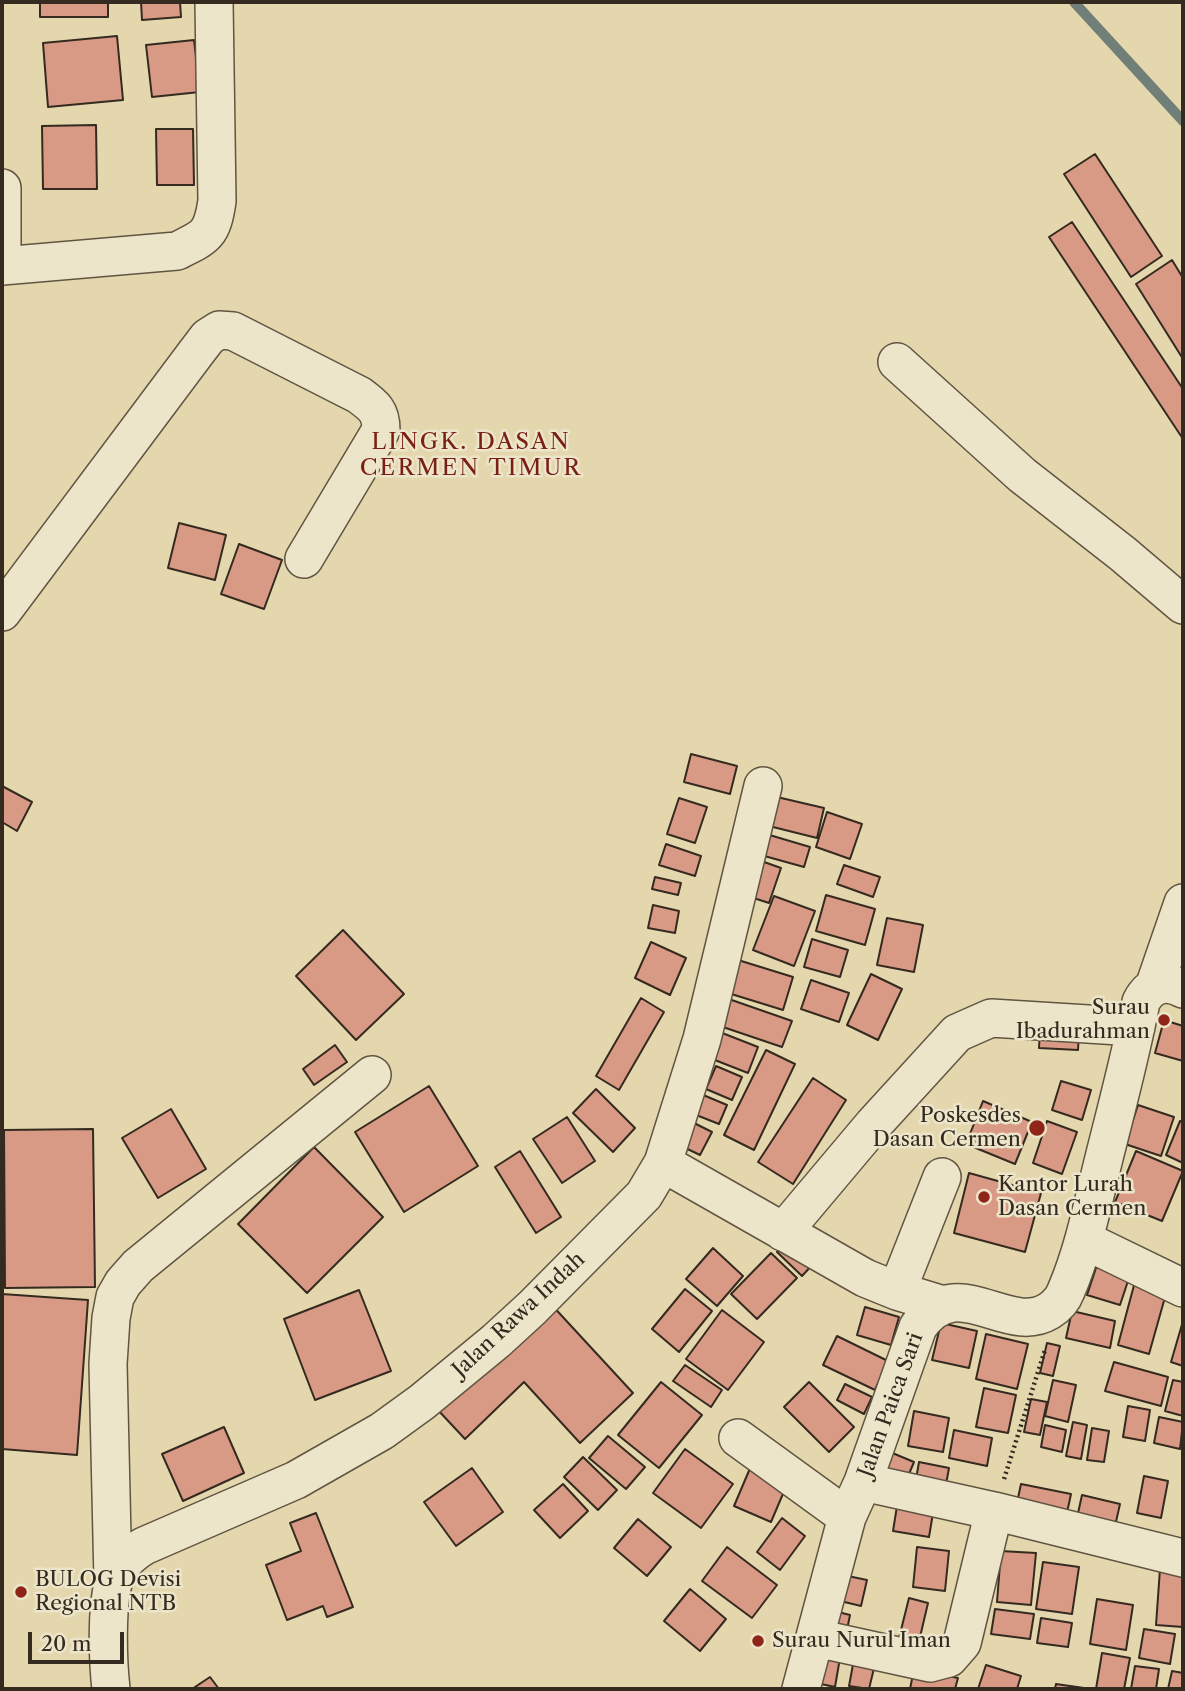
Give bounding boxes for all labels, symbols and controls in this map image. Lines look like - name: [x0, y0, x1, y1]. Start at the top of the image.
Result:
- district label: LINGK. DASAN CERMEN TIMUR: [361, 428, 581, 482]
- place label: Surau Ibadurahman: [1016, 995, 1150, 1045]
- marker: Surau Ibadurahman: [1156, 1012, 1172, 1028]
- place label: Poskesdes Dasan Cermen: [873, 1103, 1021, 1153]
- marker: Poskesdes Dasan Cermen: [1027, 1118, 1047, 1138]
- place label: Kantor Lurah Dasan Cermen: [998, 1172, 1146, 1222]
- marker: Kantor Lurah Dasan Cermen: [976, 1189, 992, 1205]
- street label: Jalan Rawa Indah: [448, 1247, 590, 1383]
- street label: Jalan Paica Sari: [853, 1329, 929, 1481]
- place label: BULOG Devisi Regional NTB: [35, 1567, 181, 1617]
- marker: BULOG Devisi Regional NTB: [13, 1584, 29, 1600]
- scale bar: [32, 1618, 128, 1662]
- place label: Surau Nurul Iman: [772, 1628, 951, 1654]
- text: 20 m: [41, 1631, 92, 1656]
- marker: Surau Nurul Iman: [750, 1633, 766, 1649]

